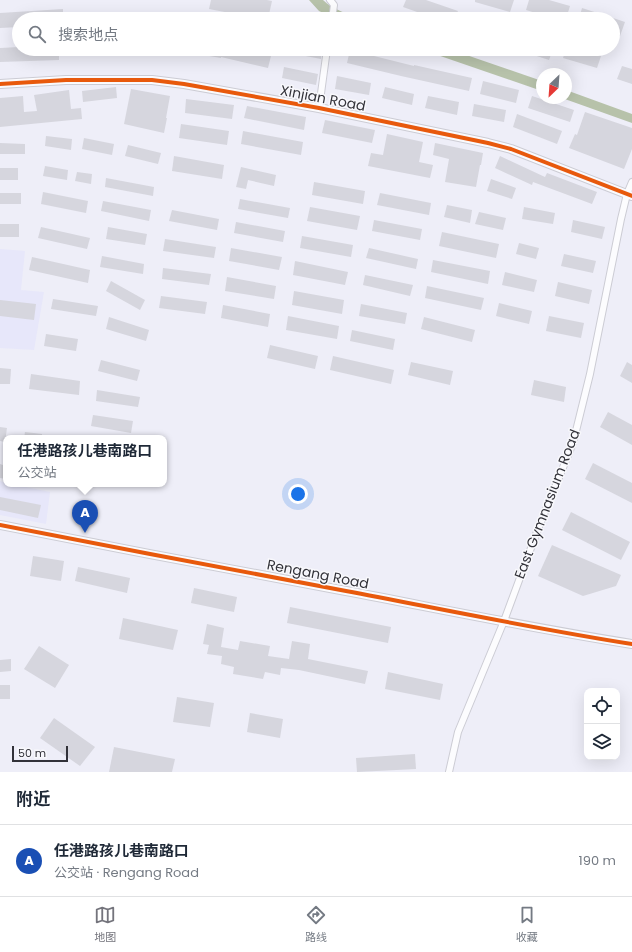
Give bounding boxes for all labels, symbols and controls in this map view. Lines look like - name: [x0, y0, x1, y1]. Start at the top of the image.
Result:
- search box: [12, 12, 620, 56]
- icon: search: [26, 23, 48, 45]
- text: 搜索地点: [58, 24, 118, 45]
- north arrow: [536, 68, 572, 104]
- street label: Xinjian Road: [279, 80, 367, 116]
- street label: East Gymnasium Road: [509, 426, 585, 582]
- popup: [3, 435, 167, 487]
- text: 任港路孩儿巷南路口: [17, 440, 153, 461]
- text: 公交站: [17, 463, 57, 482]
- your location: [288, 484, 308, 504]
- pin: A: [72, 500, 98, 533]
- street label: Rengang Road: [265, 554, 371, 594]
- map controls: [584, 688, 620, 760]
- button: locate: [584, 688, 620, 724]
- button: layers: [584, 724, 620, 760]
- scale bar: [12, 744, 68, 763]
- text: 50 m: [18, 745, 46, 761]
- text: 附近: [16, 787, 50, 811]
- text: 任港路孩儿巷南路口: [54, 840, 189, 861]
- text: A: [24, 851, 34, 870]
- text: 190 m: [579, 851, 616, 870]
- text: 公交站 · Rengang Road: [54, 863, 199, 882]
- tab: 地图: [94, 904, 116, 946]
- tab: 路线: [305, 904, 327, 946]
- tab: 收藏: [516, 904, 538, 946]

